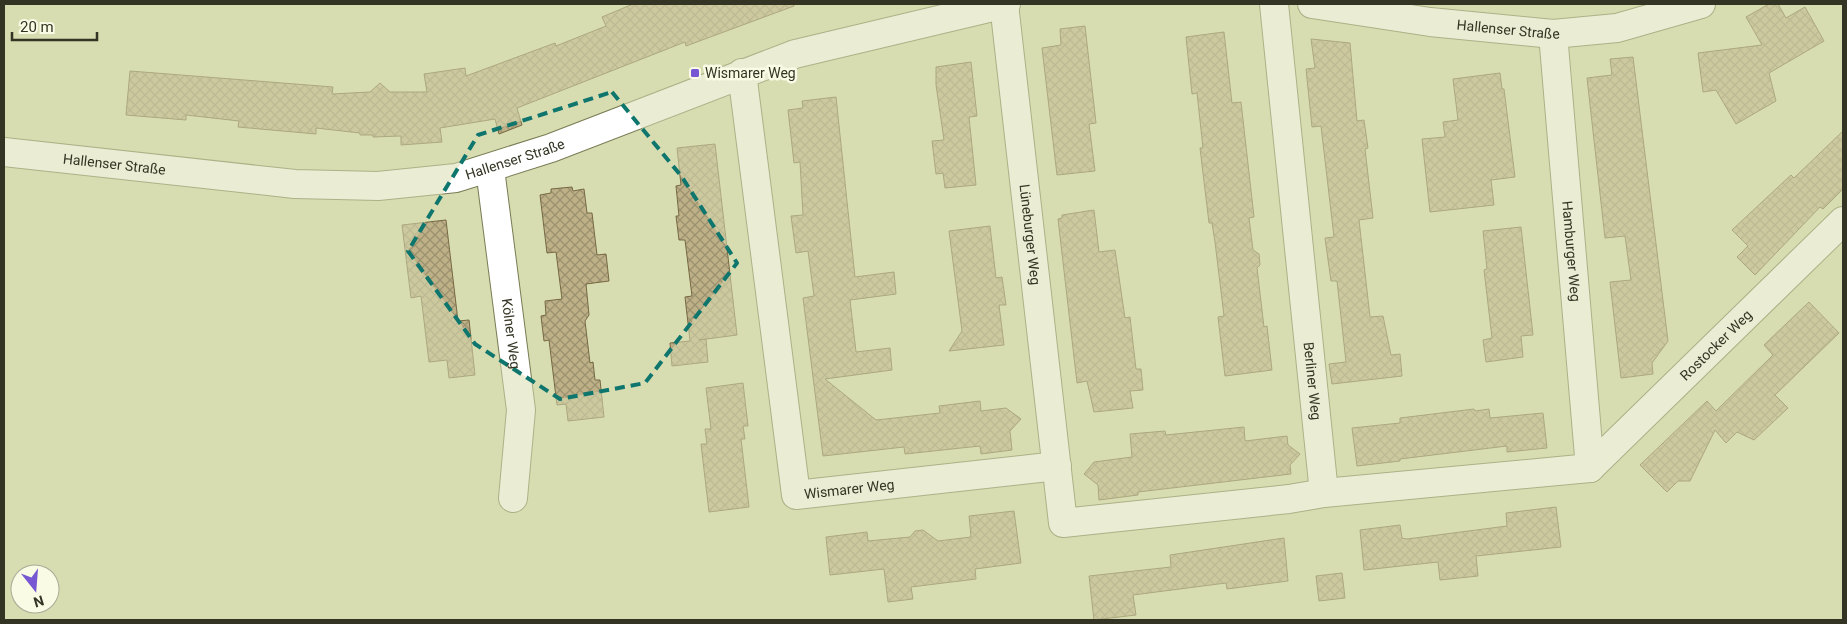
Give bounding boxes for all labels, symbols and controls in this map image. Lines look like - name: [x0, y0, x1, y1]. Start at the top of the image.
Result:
- scale bar: [12, 10, 98, 42]
- street label: Hallenser Straße: [1456, 17, 1560, 42]
- text: 20 m: [20, 18, 54, 36]
- place label: Wismarer Weg: [705, 65, 796, 81]
- marker: Wismarer Weg: [689, 67, 701, 79]
- street label: Hallenser Straße: [463, 136, 567, 183]
- street label: Hallenser Straße: [62, 151, 167, 178]
- street label: Lüneburger Weg: [1017, 183, 1044, 286]
- street label: Hamburger Weg: [1559, 200, 1584, 302]
- street label: Kölner Weg: [499, 297, 524, 370]
- street label: Rostocker Weg: [1677, 307, 1755, 384]
- street label: Berliner Weg: [1301, 341, 1325, 421]
- street label: Wismarer Weg: [803, 476, 895, 502]
- north arrow: [10, 564, 60, 614]
- text: N: [32, 592, 46, 611]

